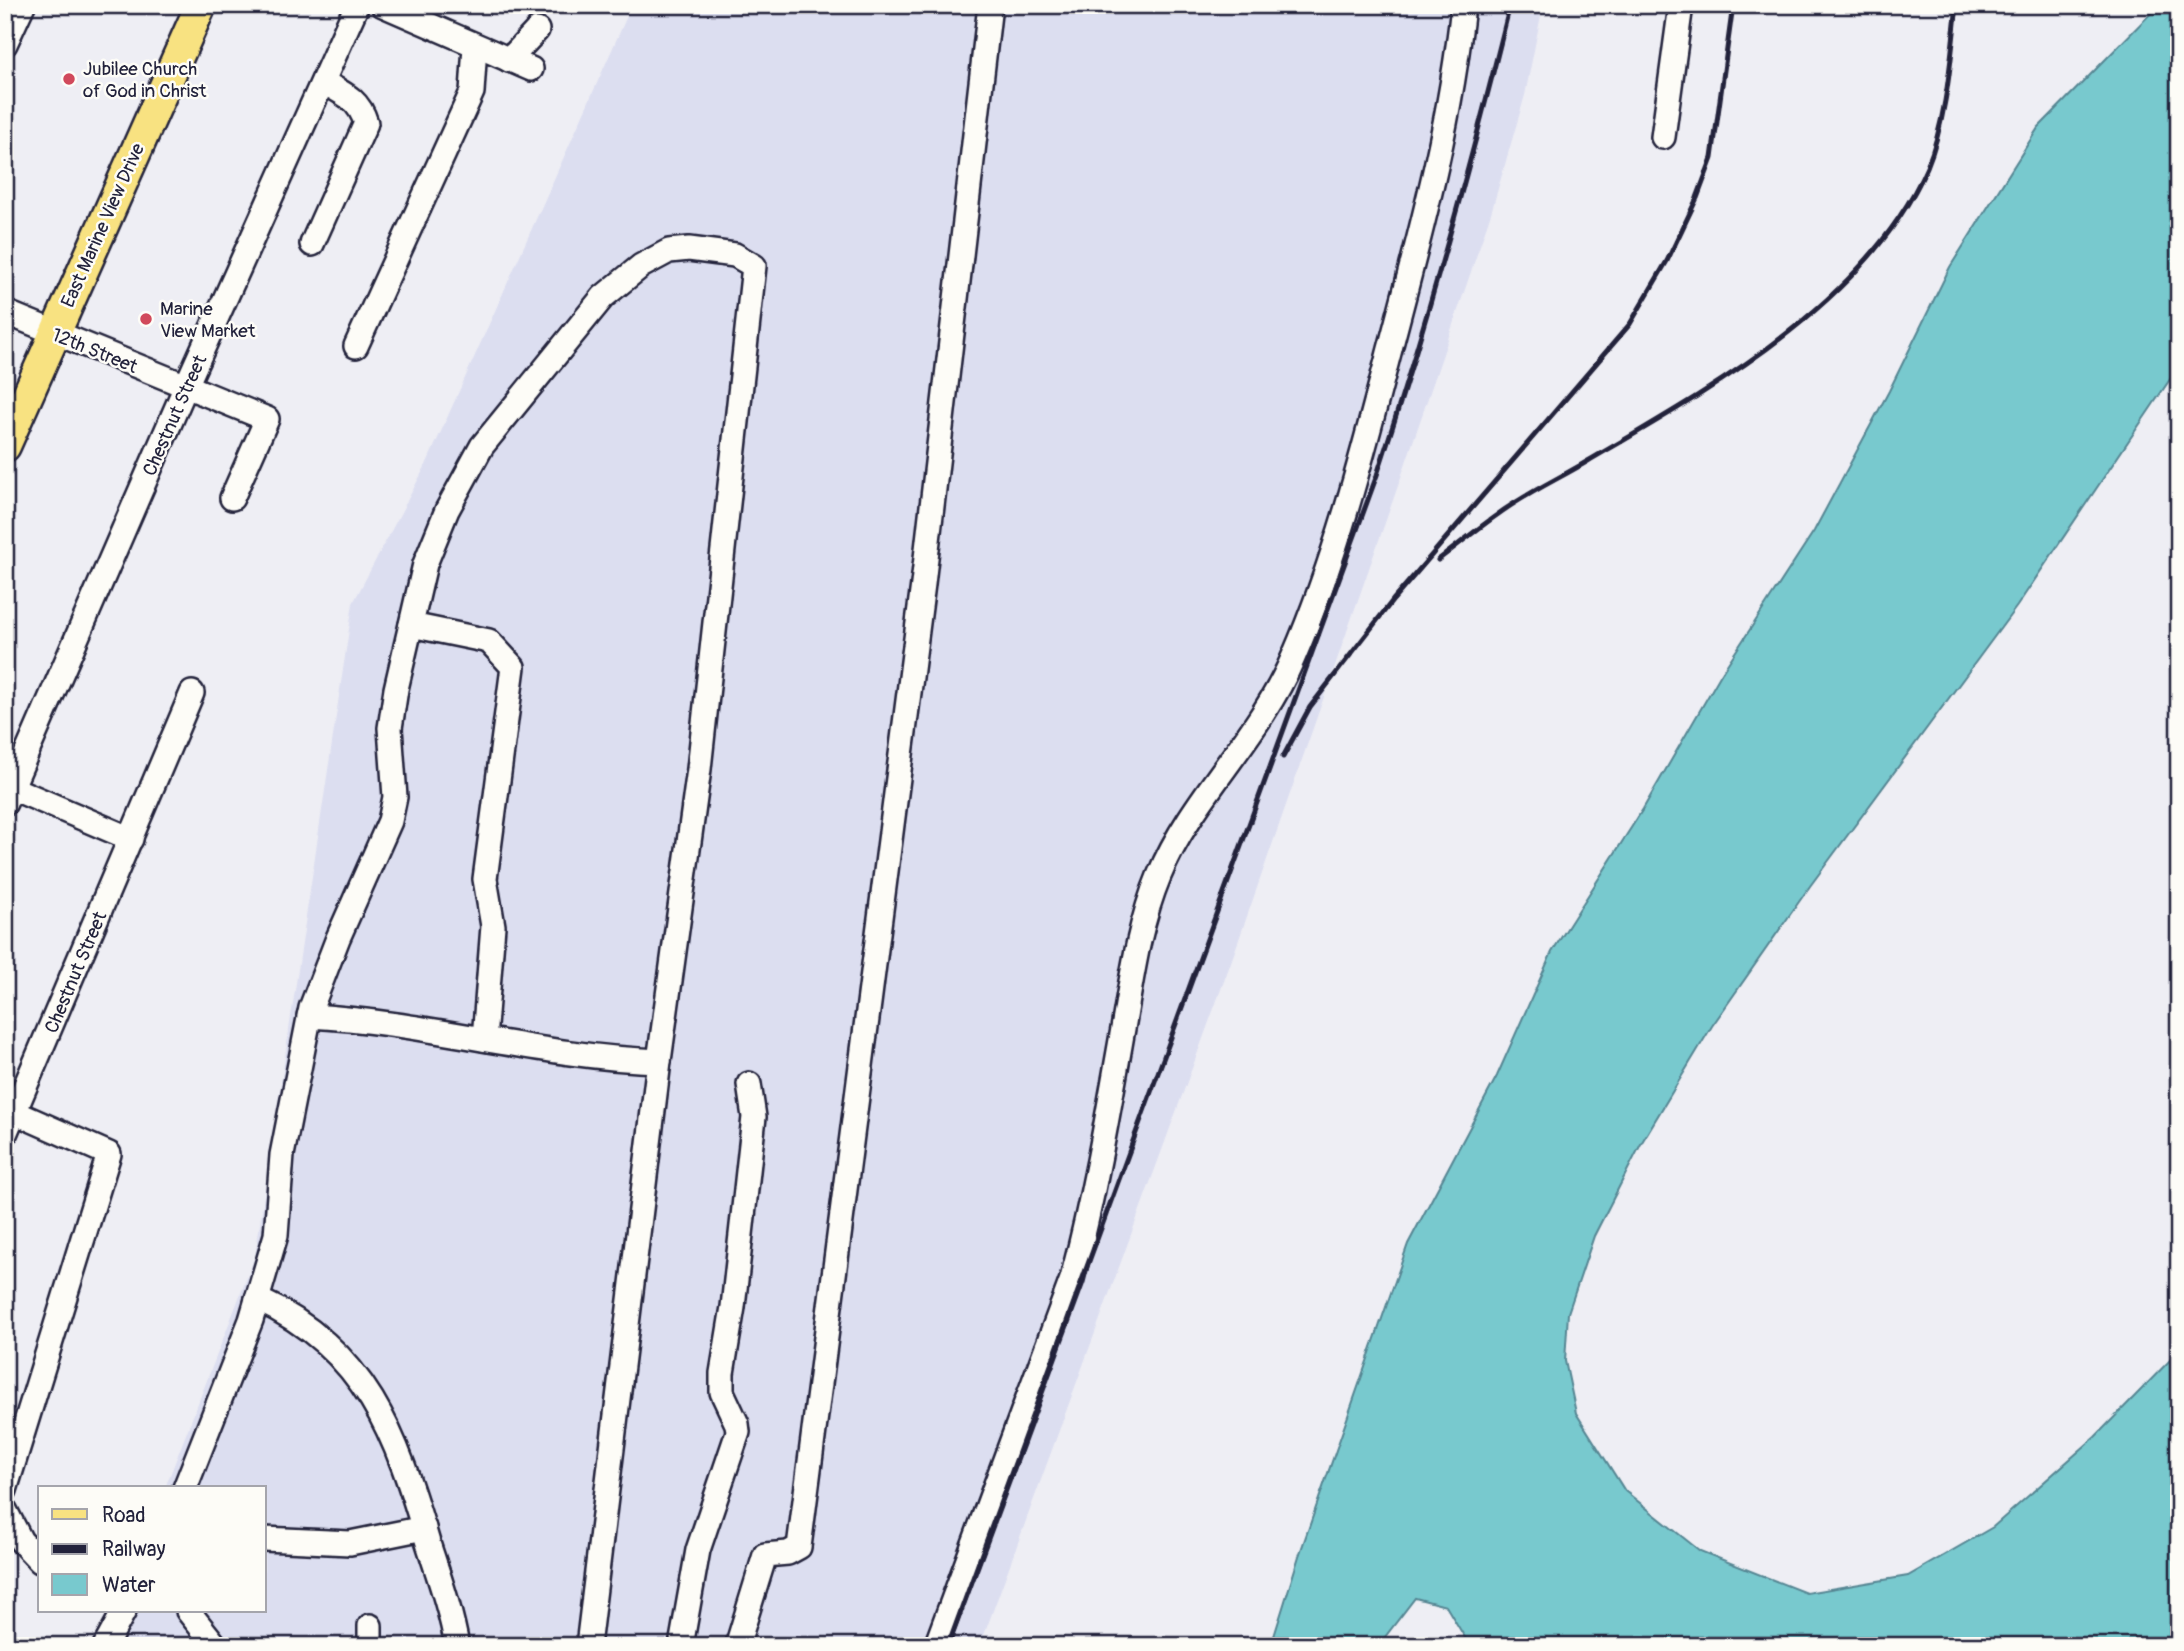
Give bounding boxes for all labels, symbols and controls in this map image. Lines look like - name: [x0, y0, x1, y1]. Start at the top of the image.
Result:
- place label: Jubilee Church of God in Christ: [83, 57, 207, 103]
- marker: Jubilee Church of God in Christ: [61, 71, 77, 87]
- street label: East Marine View Drive: [56, 139, 150, 311]
- place label: Marine View Market: [160, 297, 256, 343]
- marker: Marine View Market: [138, 311, 154, 327]
- street label: 12th Street: [48, 323, 141, 379]
- street label: Chestnut Street: [138, 351, 212, 480]
- street label: Chestnut Street: [40, 908, 112, 1037]
- legend: [38, 1486, 266, 1612]
- text: Road: [102, 1502, 146, 1529]
- text: Railway: [102, 1536, 166, 1563]
- text: Water: [102, 1572, 156, 1599]

